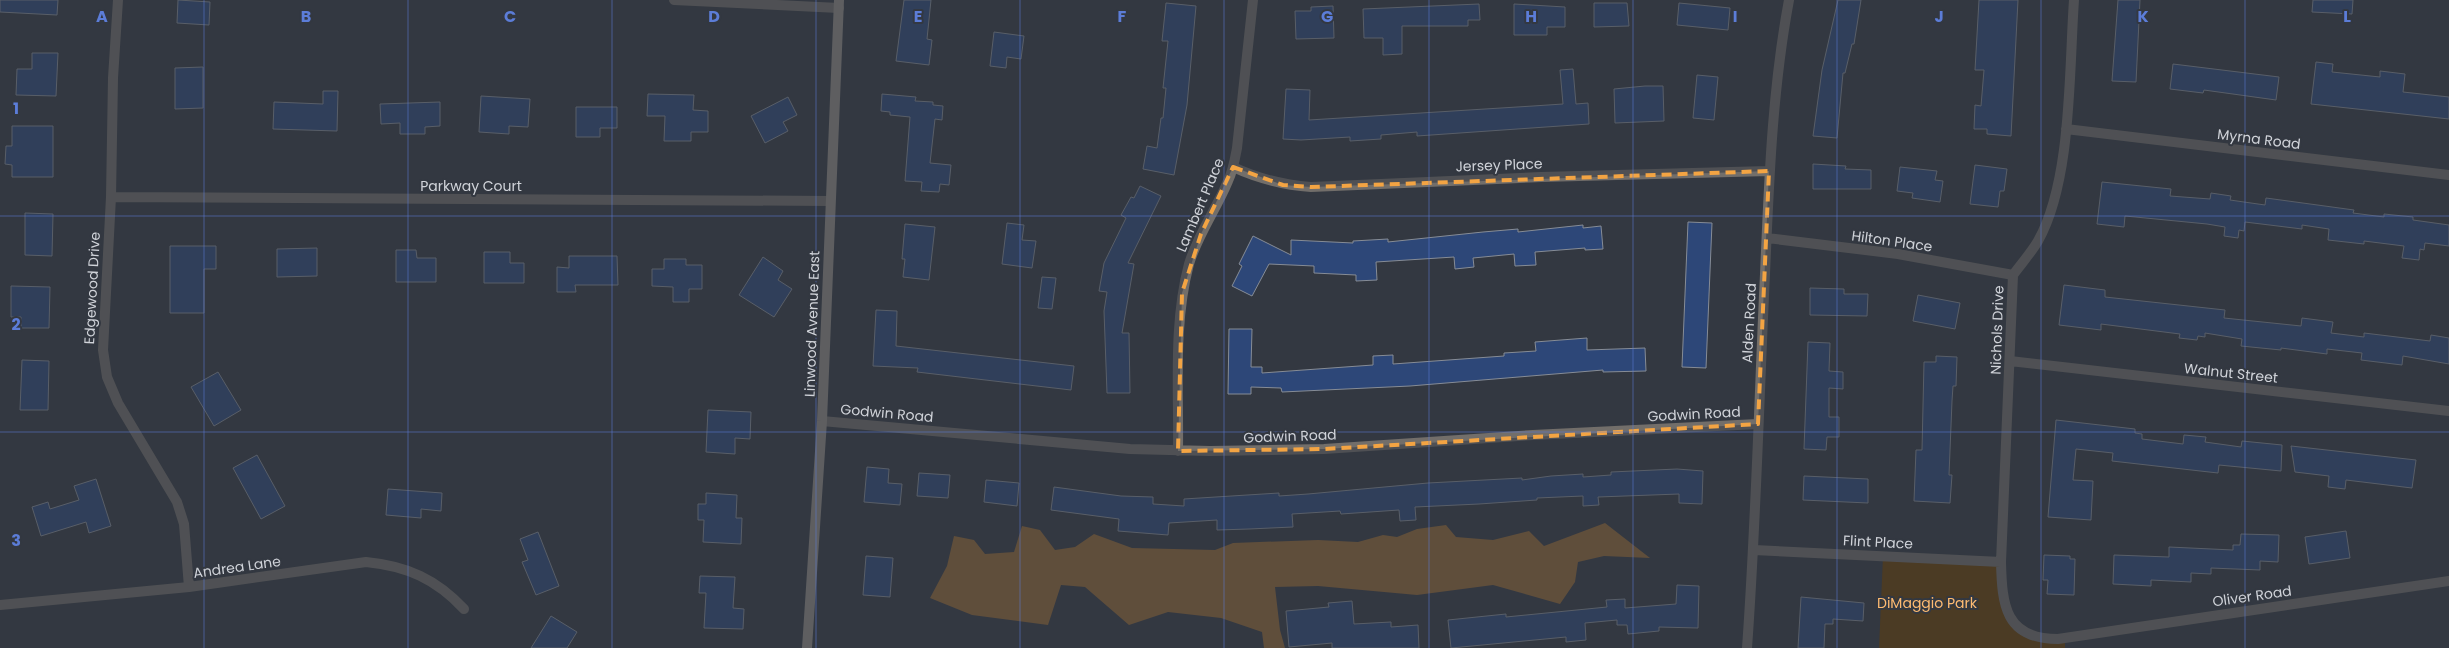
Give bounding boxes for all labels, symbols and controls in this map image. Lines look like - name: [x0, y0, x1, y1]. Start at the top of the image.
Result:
- text: A: [96, 5, 108, 28]
- text: B: [301, 5, 311, 28]
- text: C: [504, 5, 516, 28]
- text: D: [708, 5, 720, 28]
- text: E: [914, 5, 922, 28]
- text: F: [1118, 5, 1127, 28]
- text: G: [1321, 5, 1333, 28]
- text: H: [1525, 5, 1537, 28]
- text: I: [1733, 5, 1737, 28]
- text: J: [1934, 5, 1944, 28]
- text: K: [2137, 5, 2149, 28]
- text: L: [2343, 5, 2351, 28]
- text: 1: [13, 97, 19, 120]
- street label: Myrna Road: [2216, 124, 2302, 154]
- street label: Jersey Place: [1455, 153, 1543, 177]
- street label: Lambert Place: [1171, 155, 1229, 255]
- street label: Parkway Court: [420, 176, 522, 196]
- street label: Hilton Place: [1850, 225, 1934, 257]
- street label: Edgewood Drive: [79, 231, 105, 345]
- street label: Linwood Avenue East: [799, 250, 825, 398]
- street label: Alden Road: [1737, 282, 1761, 364]
- street label: Nichols Drive: [1985, 285, 2009, 375]
- text: 2: [11, 313, 21, 336]
- street label: Walnut Street: [2183, 358, 2279, 388]
- street label: Godwin Road: [840, 399, 934, 427]
- street label: Godwin Road: [1647, 402, 1741, 426]
- street label: Godwin Road: [1243, 424, 1337, 448]
- text: 3: [11, 529, 21, 552]
- street label: Flint Place: [1843, 530, 1914, 554]
- street label: Andrea Lane: [192, 551, 282, 583]
- street label: Oliver Road: [2211, 581, 2293, 611]
- park label: DiMaggio Park: [1877, 593, 1978, 613]

